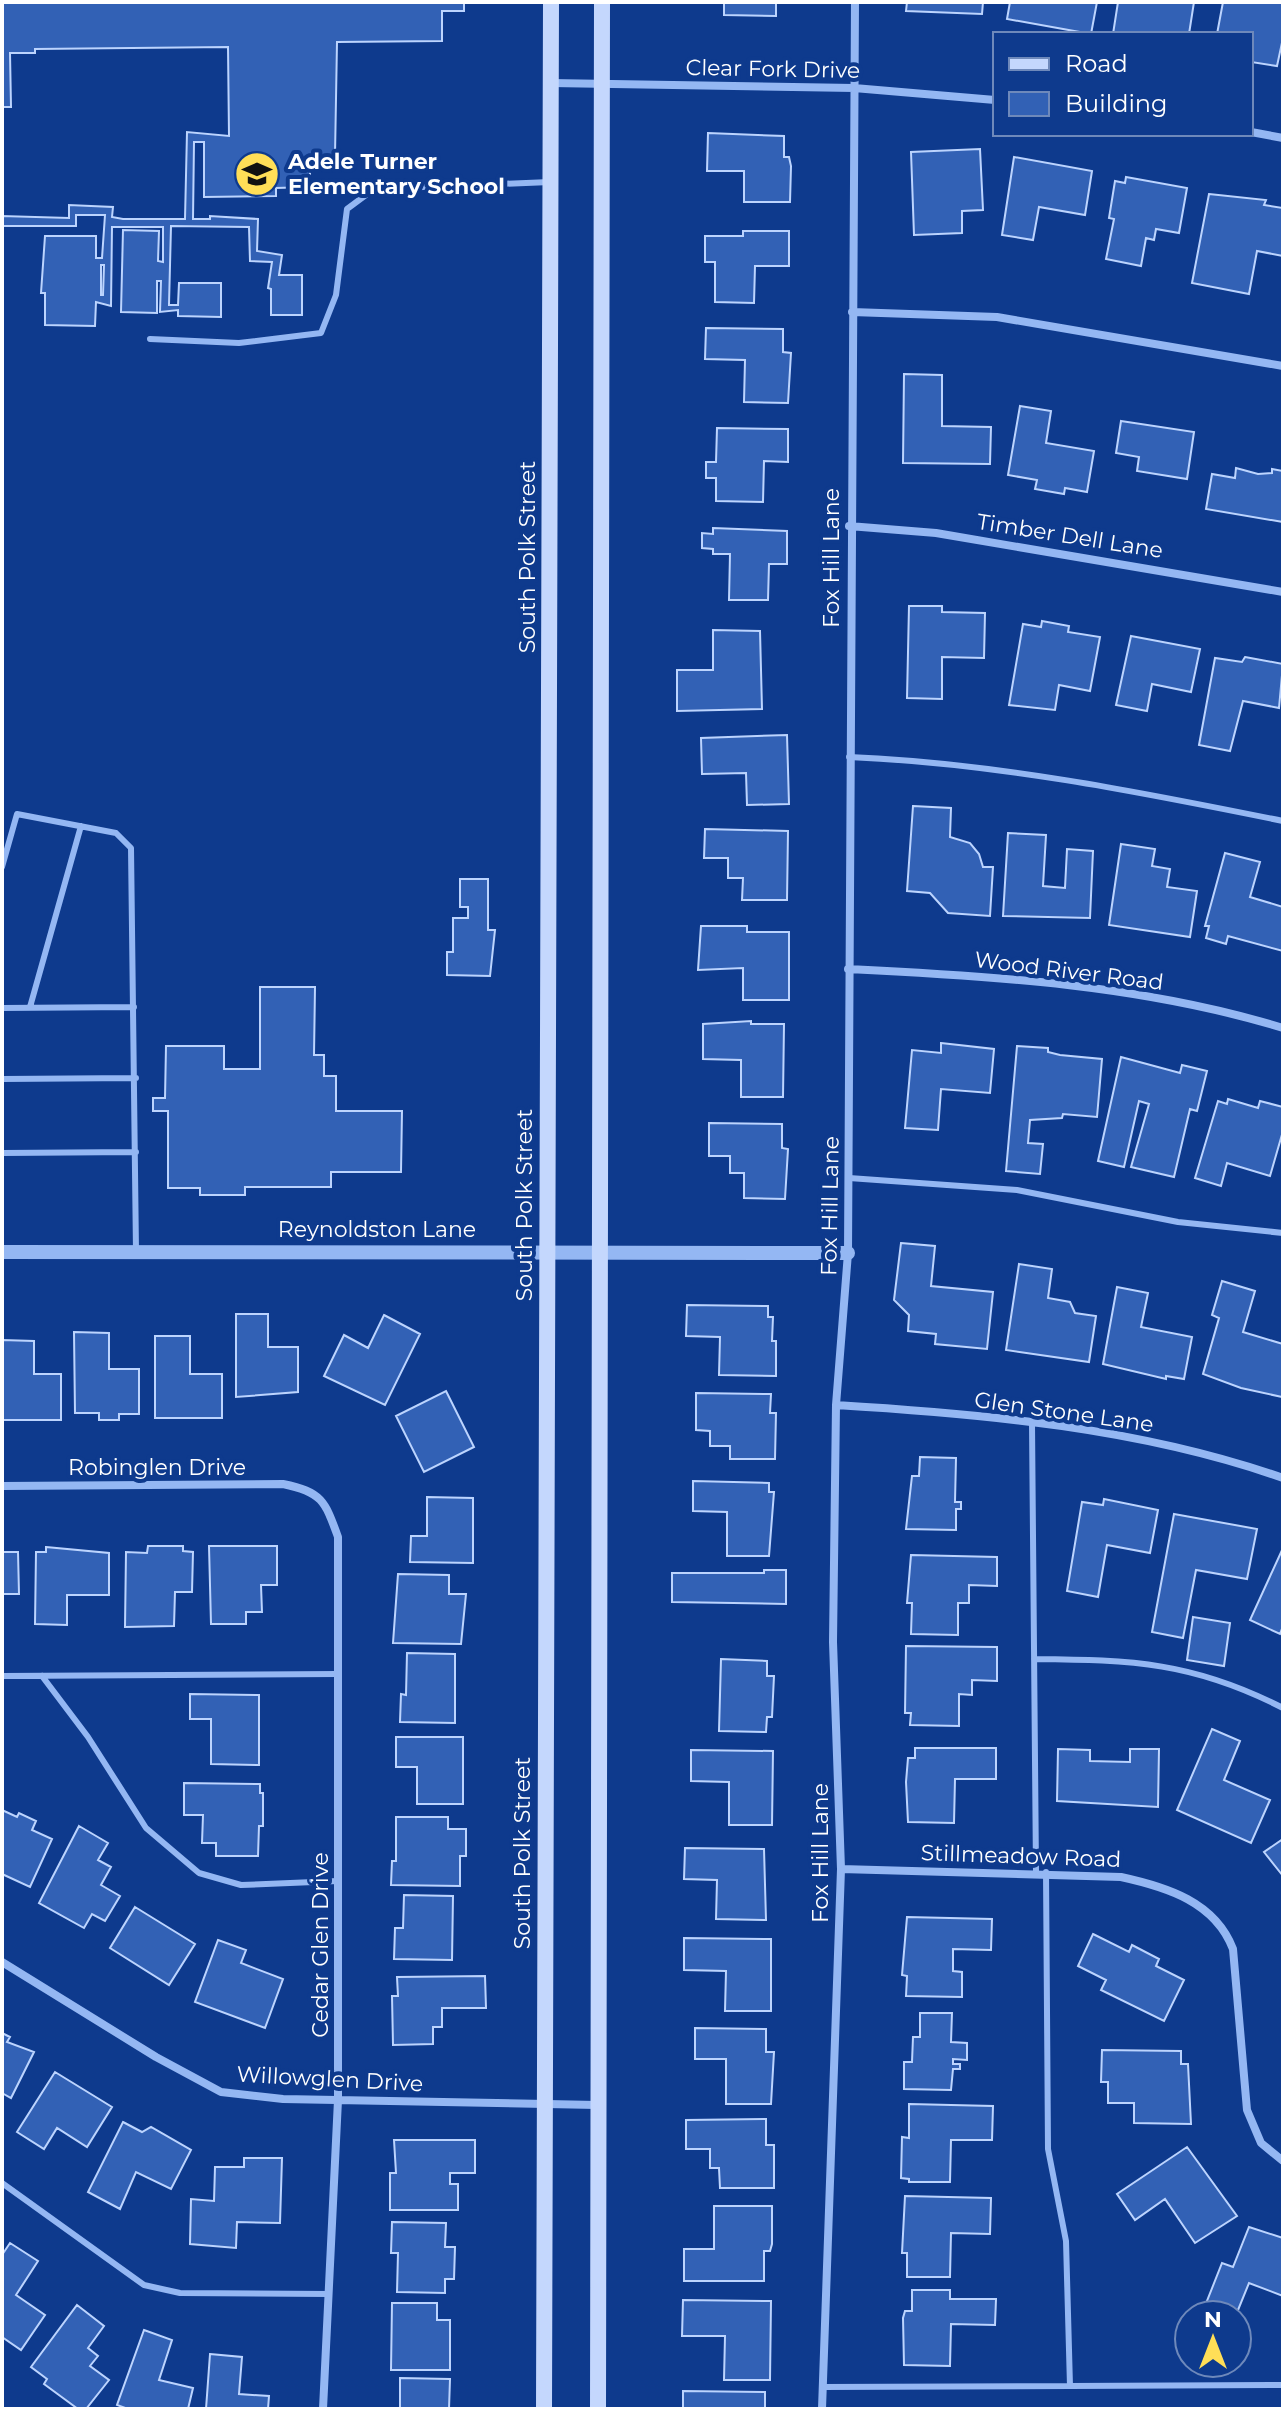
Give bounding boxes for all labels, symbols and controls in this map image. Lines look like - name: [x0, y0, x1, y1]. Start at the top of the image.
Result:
- legend: [993, 32, 1253, 136]
- text: Road: [1065, 49, 1128, 78]
- street label: Clear Fork Drive: [685, 54, 861, 84]
- text: Building: [1065, 89, 1168, 118]
- place label: Adele Turner Elementary School: [287, 148, 505, 200]
- school or university icon: Adele Turner Elementary School: [233, 150, 281, 198]
- street label: South Polk Street: [514, 461, 541, 653]
- street label: Fox Hill Lane: [818, 488, 845, 628]
- street label: Timber Dell Lane: [975, 508, 1165, 564]
- street label: Wood River Road: [973, 946, 1165, 996]
- street label: South Polk Street: [511, 1109, 538, 1301]
- street label: Fox Hill Lane: [815, 1136, 845, 1276]
- street label: Reynoldston Lane: [278, 1216, 476, 1243]
- street label: Glen Stone Lane: [973, 1386, 1155, 1438]
- street label: Robinglen Drive: [68, 1454, 246, 1481]
- street label: South Polk Street: [509, 1757, 536, 1949]
- street label: Fox Hill Lane: [807, 1783, 834, 1923]
- street label: Stillmeadow Road: [920, 1839, 1122, 1873]
- street label: Cedar Glen Drive: [307, 1852, 334, 2038]
- street label: Willowglen Drive: [236, 2061, 424, 2097]
- north arrow: [1173, 2299, 1253, 2379]
- text: N: [1204, 2306, 1222, 2333]

